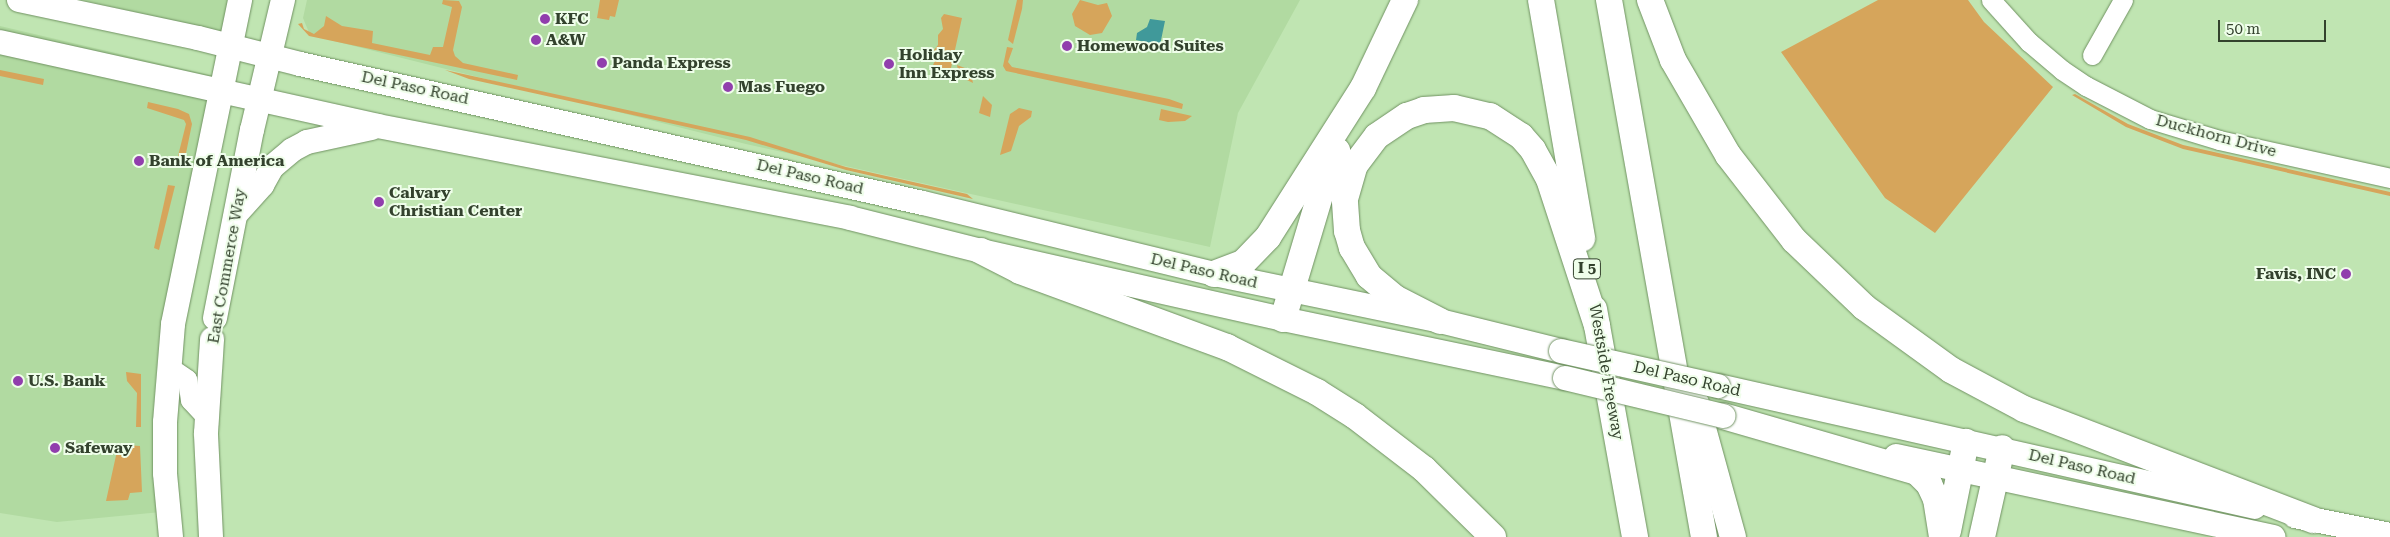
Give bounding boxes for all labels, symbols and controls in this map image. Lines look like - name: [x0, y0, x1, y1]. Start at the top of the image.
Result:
- place label: KFC: [555, 9, 588, 29]
- scale bar: [2220, 10, 2328, 42]
- marker: KFC: [539, 13, 551, 25]
- text: 50 m: [2226, 20, 2260, 38]
- place label: A&W: [546, 30, 586, 50]
- marker: A&W: [530, 34, 542, 46]
- place label: Homewood Suites: [1077, 36, 1224, 56]
- marker: Homewood Suites: [1061, 40, 1073, 52]
- place label: Holiday Inn Express: [899, 45, 995, 83]
- place label: Panda Express: [612, 53, 731, 73]
- marker: Panda Express: [596, 57, 608, 69]
- marker: Holiday Inn Express: [883, 58, 895, 70]
- street label: Del Paso Road: [360, 67, 470, 109]
- place label: Mas Fuego: [738, 77, 825, 97]
- marker: Mas Fuego: [722, 81, 734, 93]
- street label: Duckhorn Drive: [2154, 111, 2278, 161]
- place label: Bank of America: [149, 151, 284, 171]
- marker: Bank of America: [133, 155, 145, 167]
- street label: Del Paso Road: [755, 155, 865, 199]
- place label: Calvary Christian Center: [389, 183, 522, 221]
- street label: East Commerce Way: [204, 187, 250, 345]
- marker: Calvary Christian Center: [373, 196, 385, 208]
- street label: Del Paso Road: [1149, 249, 1259, 293]
- road number: I 5: [1572, 256, 1602, 282]
- place label: Favis, INC: [2256, 264, 2336, 284]
- marker: Favis, INC: [2340, 268, 2352, 280]
- street label: Westside Freeway: [1585, 302, 1627, 442]
- street label: Del Paso Road: [1632, 357, 1742, 401]
- place label: U.S. Bank: [28, 371, 106, 391]
- marker: U.S. Bank: [12, 375, 24, 387]
- place label: Safeway: [65, 438, 132, 458]
- marker: Safeway: [49, 442, 61, 454]
- street label: Del Paso Road: [2027, 445, 2137, 489]

